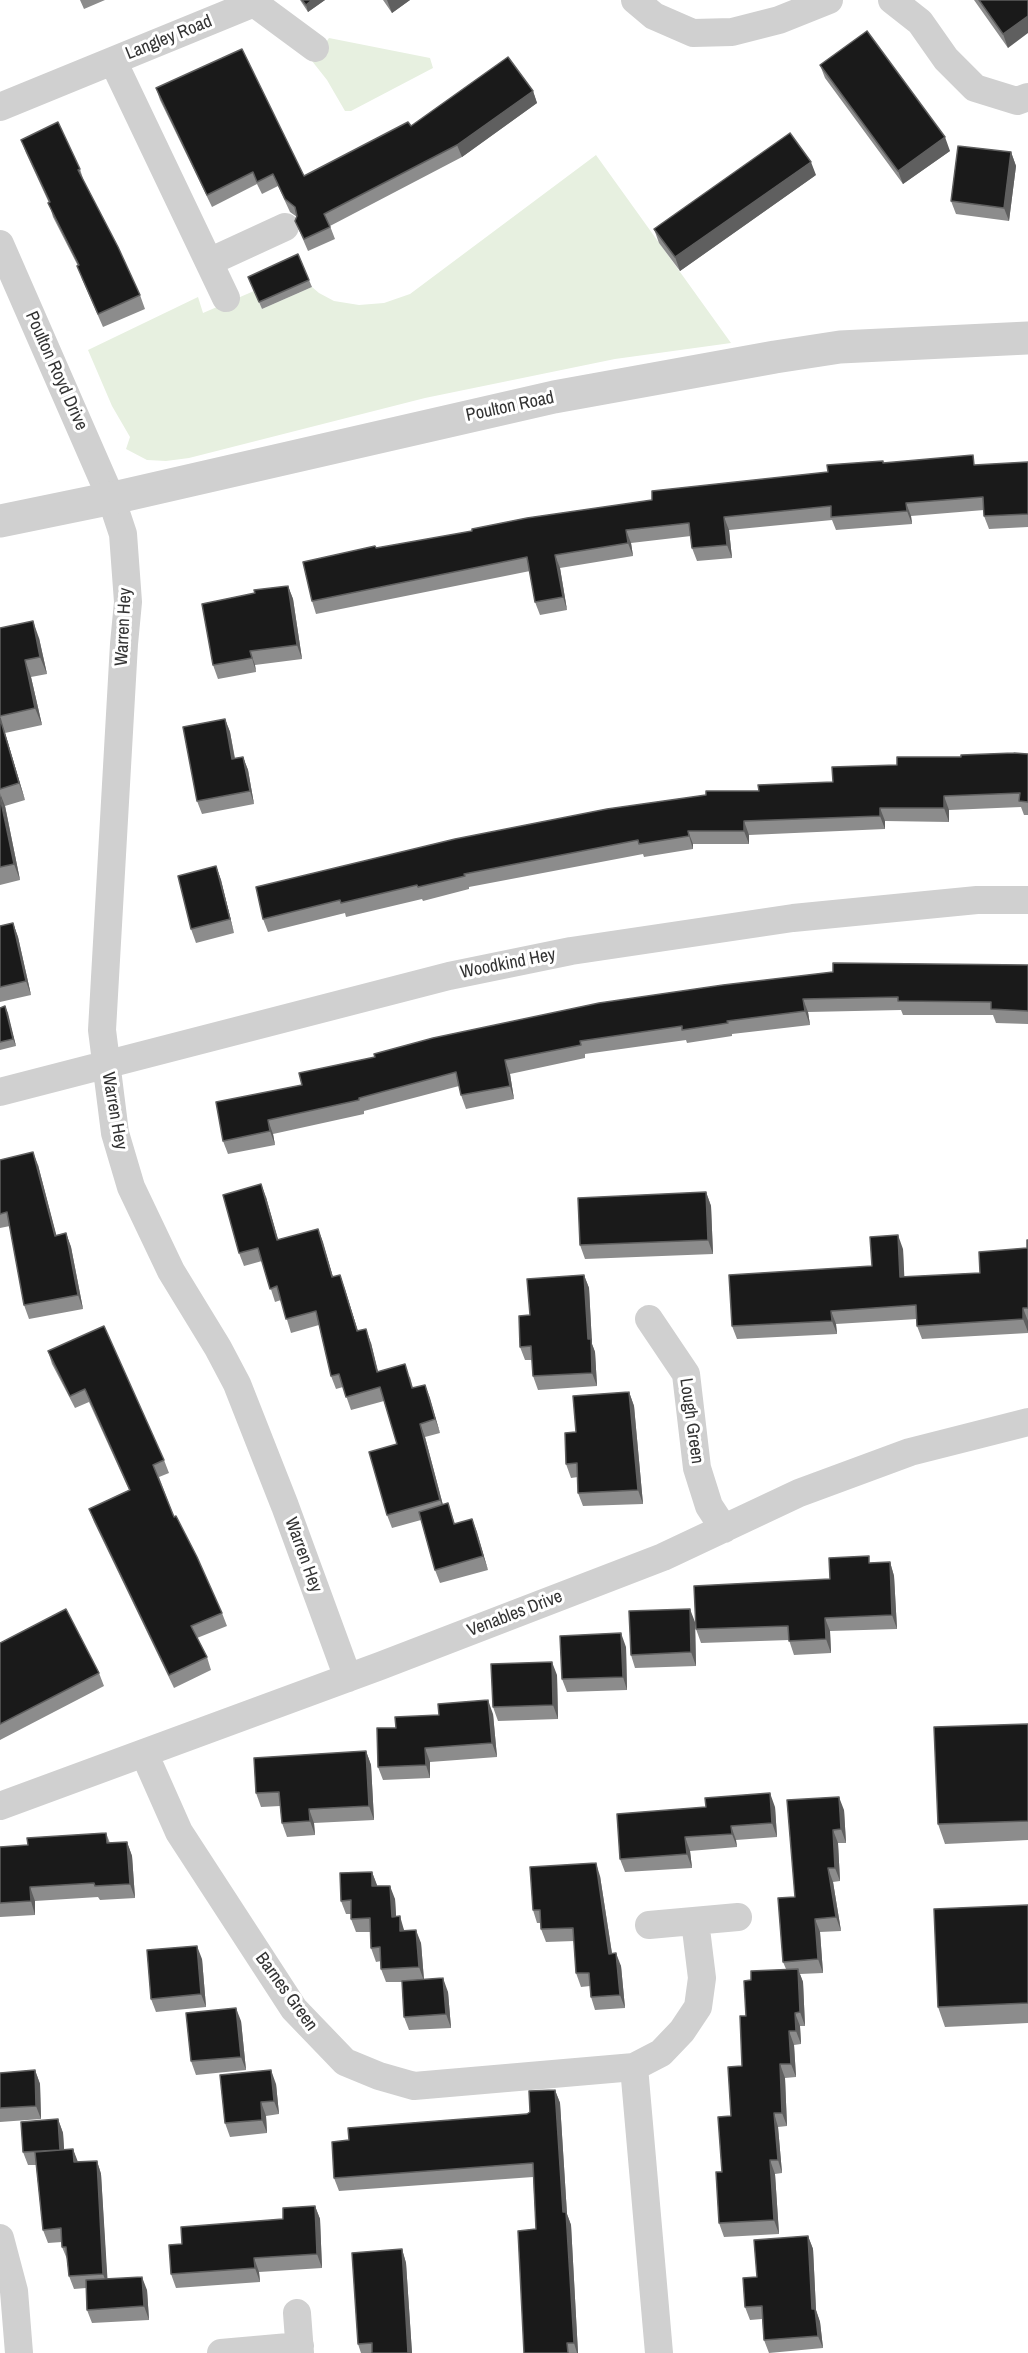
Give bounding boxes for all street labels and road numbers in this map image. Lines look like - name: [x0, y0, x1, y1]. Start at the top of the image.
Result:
- street label: Langley Road: [123, 11, 215, 65]
- street label: Poulton Royd Drive: [20, 308, 92, 434]
- street label: Poulton Road: [464, 387, 556, 427]
- street label: Warren Hey: [111, 587, 137, 667]
- street label: Woodkind Hey: [459, 944, 557, 984]
- street label: Warren Hey: [97, 1071, 131, 1151]
- street label: Lough Green: [674, 1377, 708, 1465]
- street label: Warren Hey: [279, 1515, 327, 1595]
- street label: Venables Drive: [464, 1586, 566, 1642]
- street label: Barnes Green: [250, 1948, 322, 2036]

